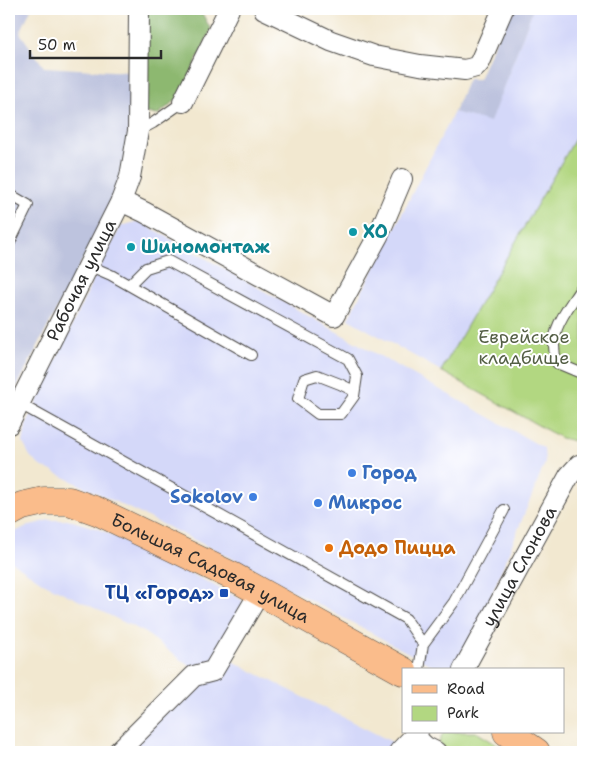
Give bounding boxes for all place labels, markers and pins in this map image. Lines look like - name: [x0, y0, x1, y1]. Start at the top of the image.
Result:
- place label: ХО: [363, 220, 388, 244]
- marker: ХО: [347, 226, 359, 238]
- place label: Шиномонтаж: [141, 235, 270, 259]
- marker: Шиномонтаж: [125, 241, 137, 253]
- place label: Город: [362, 461, 417, 485]
- marker: Город: [346, 467, 358, 479]
- place label: Sokolov: [170, 485, 243, 509]
- marker: Sokolov: [247, 491, 259, 503]
- place label: Микрос: [328, 491, 402, 515]
- marker: Микрос: [312, 497, 324, 509]
- place label: Додо Пицца: [339, 536, 456, 560]
- marker: Додо Пицца: [323, 542, 335, 554]
- place label: ТЦ «Город»: [105, 581, 214, 605]
- marker: ТЦ «Город»: [218, 587, 230, 599]

